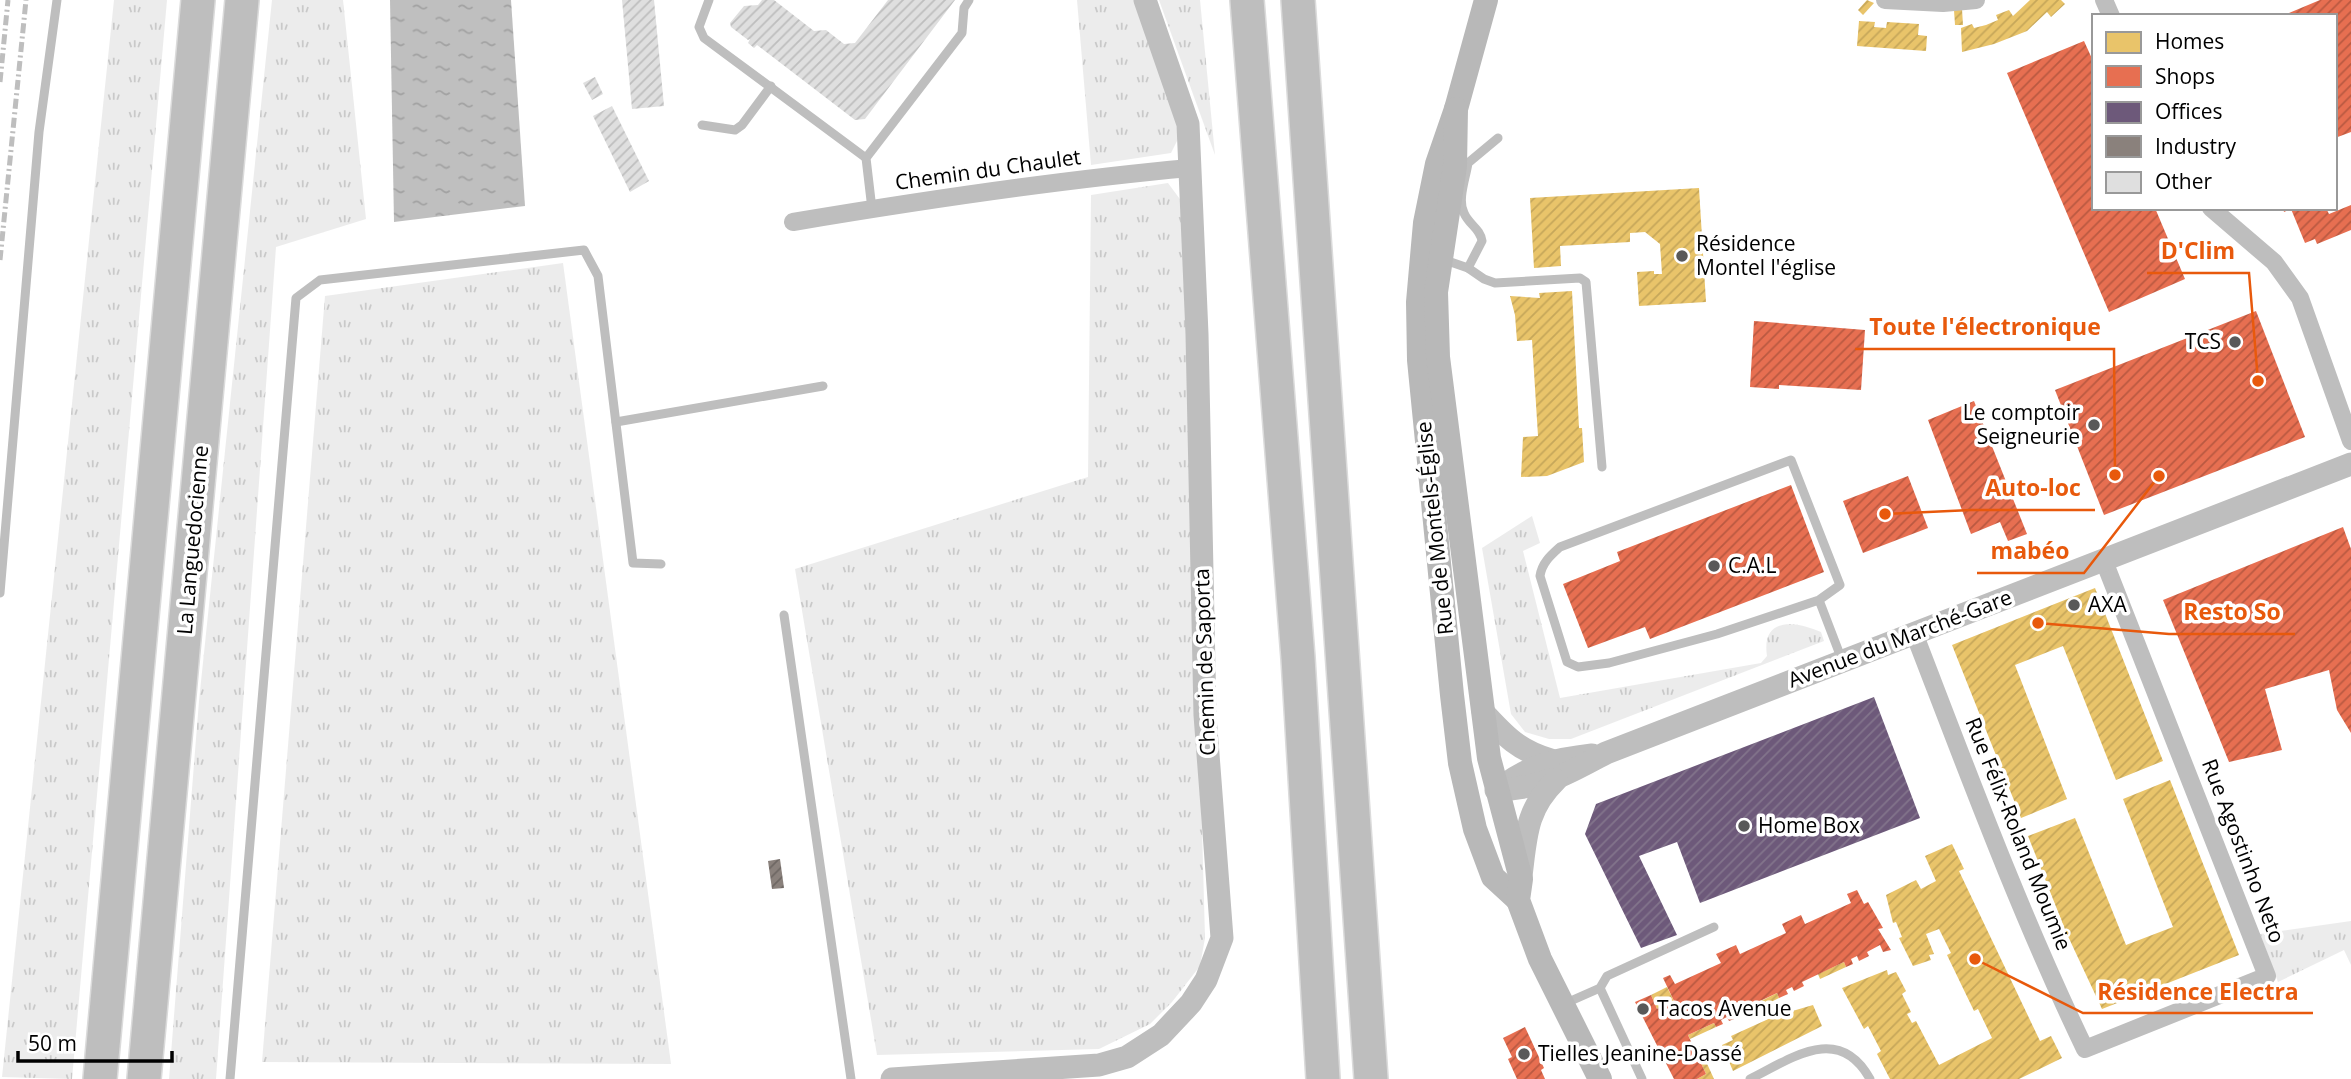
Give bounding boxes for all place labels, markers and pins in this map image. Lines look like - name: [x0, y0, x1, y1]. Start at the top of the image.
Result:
- place label: Résidence Montel l'église: [1696, 229, 1836, 281]
- callout: D'Clim: [2147, 229, 2249, 273]
- marker: Résidence Montel l'église: [1674, 248, 1690, 264]
- callout: Toute l'électronique: [1855, 305, 2114, 349]
- place label: TCS: [2185, 327, 2221, 355]
- marker: TCS: [2227, 334, 2243, 350]
- place label: Le comptoir Seigneurie: [1963, 398, 2080, 450]
- marker: Le comptoir Seigneurie: [2086, 417, 2102, 433]
- callout: Auto-loc: [1971, 466, 2095, 510]
- callout: mabéo: [1977, 529, 2084, 573]
- place label: C.A.L: [1728, 551, 1777, 579]
- marker: C.A.L: [1706, 558, 1722, 574]
- place label: AXA: [2088, 590, 2127, 618]
- callout: Resto So: [2169, 590, 2295, 634]
- marker: AXA: [2066, 597, 2082, 613]
- place label: Home Box: [1758, 811, 1860, 839]
- marker: Home Box: [1736, 818, 1752, 834]
- callout: Résidence Electra: [2083, 969, 2313, 1013]
- place label: Tacos Avenue: [1657, 994, 1792, 1022]
- marker: Tacos Avenue: [1635, 1001, 1651, 1017]
- place label: Tielles Jeanine-Dassé: [1538, 1039, 1742, 1067]
- marker: Tielles Jeanine-Dassé: [1516, 1046, 1532, 1062]

